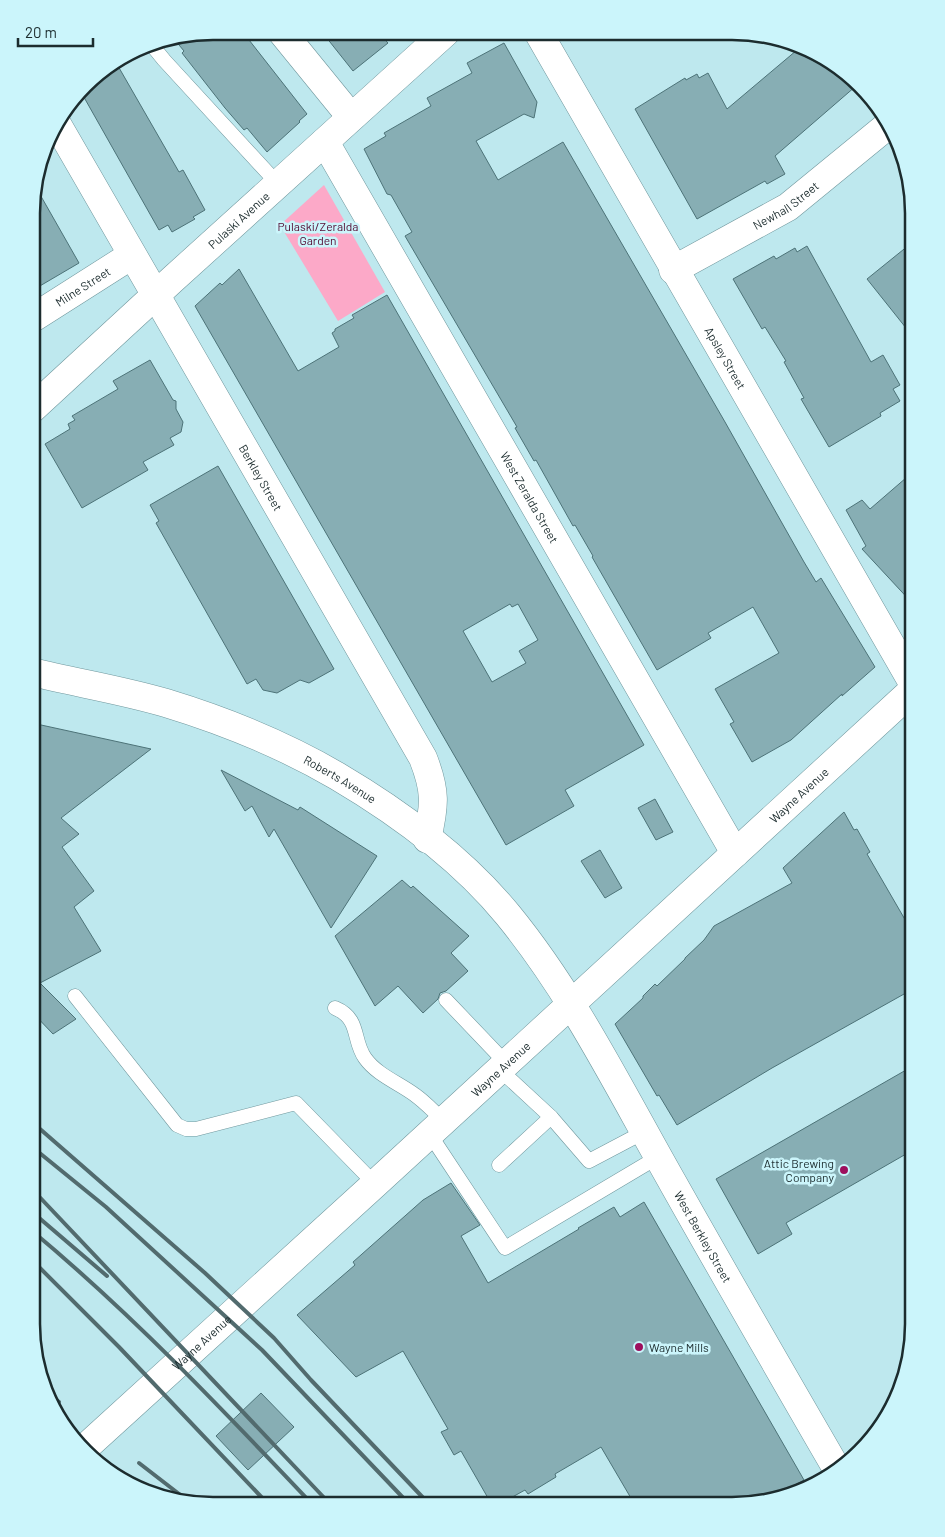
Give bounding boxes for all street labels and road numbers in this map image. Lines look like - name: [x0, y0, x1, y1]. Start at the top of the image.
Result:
- street label: Newhall Street: [750, 178, 821, 232]
- street label: Pulaski Avenue: [205, 188, 272, 251]
- street label: Milne Street: [53, 264, 113, 309]
- street label: Apsley Street: [702, 324, 749, 391]
- street label: Berkley Street: [236, 442, 286, 513]
- street label: West Zeralda Street: [498, 449, 562, 545]
- street label: Roberts Avenue: [301, 752, 379, 806]
- street label: Wayne Avenue: [766, 764, 831, 825]
- street label: Wayne Avenue: [468, 1038, 533, 1099]
- street label: West Berkley Street: [672, 1188, 735, 1285]
- street label: Wayne Avenue: [169, 1312, 234, 1372]

